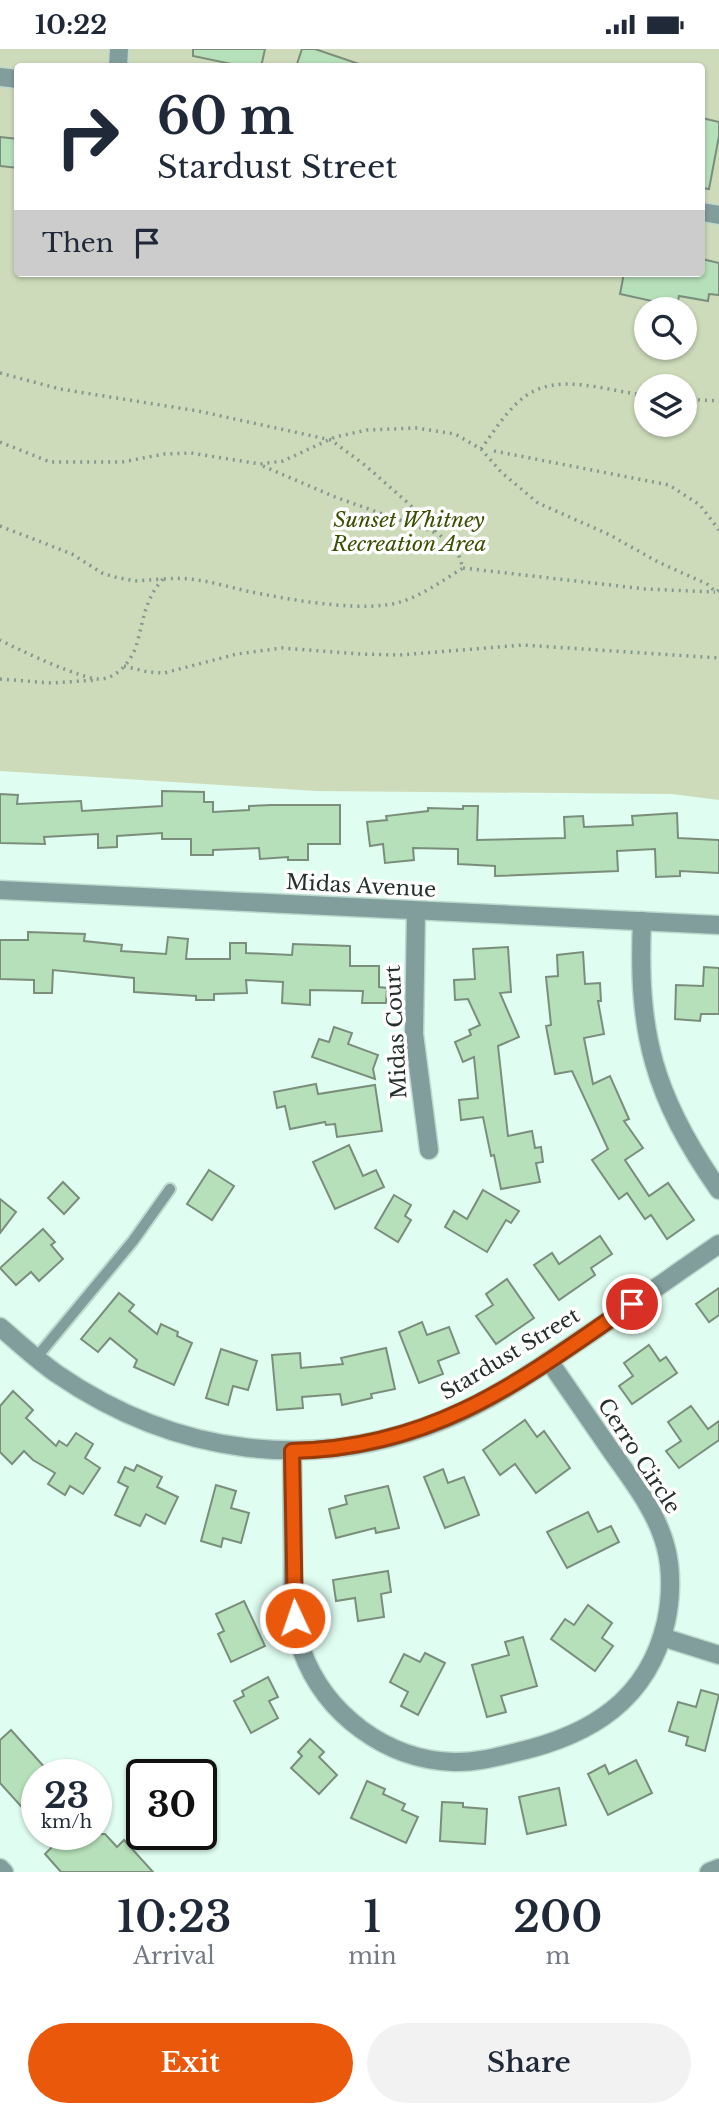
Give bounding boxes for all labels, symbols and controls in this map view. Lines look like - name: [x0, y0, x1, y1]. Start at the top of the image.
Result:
- text: 10:22: [35, 9, 107, 41]
- text: 60 m: [157, 86, 294, 147]
- icon: right: [42, 91, 133, 182]
- text: Stardust Street: [157, 147, 397, 187]
- icon: arrive: [128, 224, 166, 262]
- text: Then: [42, 227, 114, 259]
- map controls: [634, 297, 697, 437]
- button: search: [634, 297, 697, 360]
- button: layers: [634, 374, 697, 437]
- park label: Sunset Whitney Recreation Area: [331, 507, 486, 557]
- street label: Midas Avenue: [285, 869, 437, 903]
- street label: Midas Court: [380, 964, 412, 1100]
- pin: [602, 1274, 662, 1334]
- icon: arrive: [613, 1285, 651, 1323]
- street label: Stardust Street: [436, 1302, 584, 1406]
- street label: Cerro Circle: [592, 1393, 686, 1519]
- position arrow: [258, 1581, 332, 1655]
- speed limit sign: 30: [126, 1759, 217, 1850]
- text: 23: [44, 1774, 89, 1817]
- text: km/h: [41, 1811, 92, 1833]
- text: 10:23: [117, 1891, 232, 1943]
- text: 1: [363, 1891, 382, 1943]
- text: 200: [513, 1891, 602, 1943]
- text: Arrival: [133, 1942, 215, 1970]
- text: min: [348, 1942, 397, 1970]
- text: m: [545, 1942, 570, 1970]
- button: Exit: [28, 2023, 353, 2103]
- button: Share: [367, 2023, 691, 2103]

